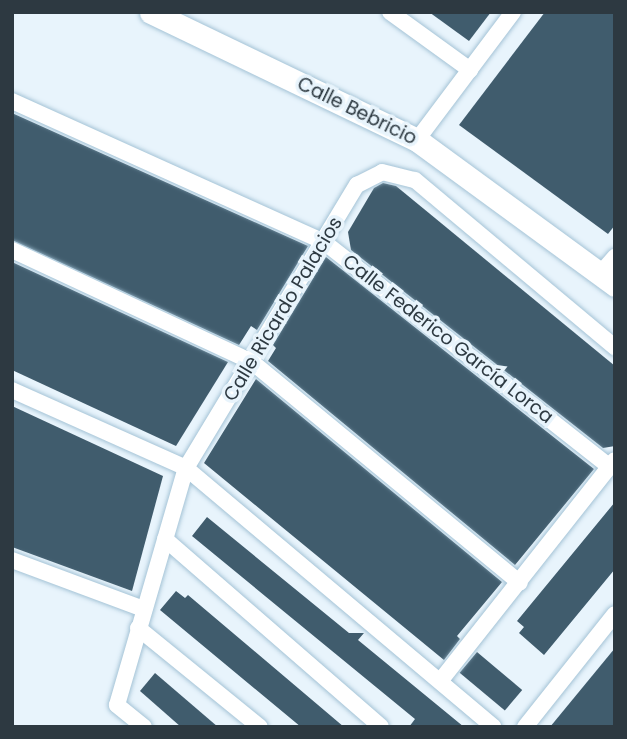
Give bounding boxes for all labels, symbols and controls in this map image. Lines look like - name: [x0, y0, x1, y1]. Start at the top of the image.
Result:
- street label: Calle Bebricio: [294, 72, 420, 150]
- street label: Calle Ricardo Palacios: [219, 213, 347, 405]
- street label: Calle Federico García Lorca: [338, 250, 558, 428]

